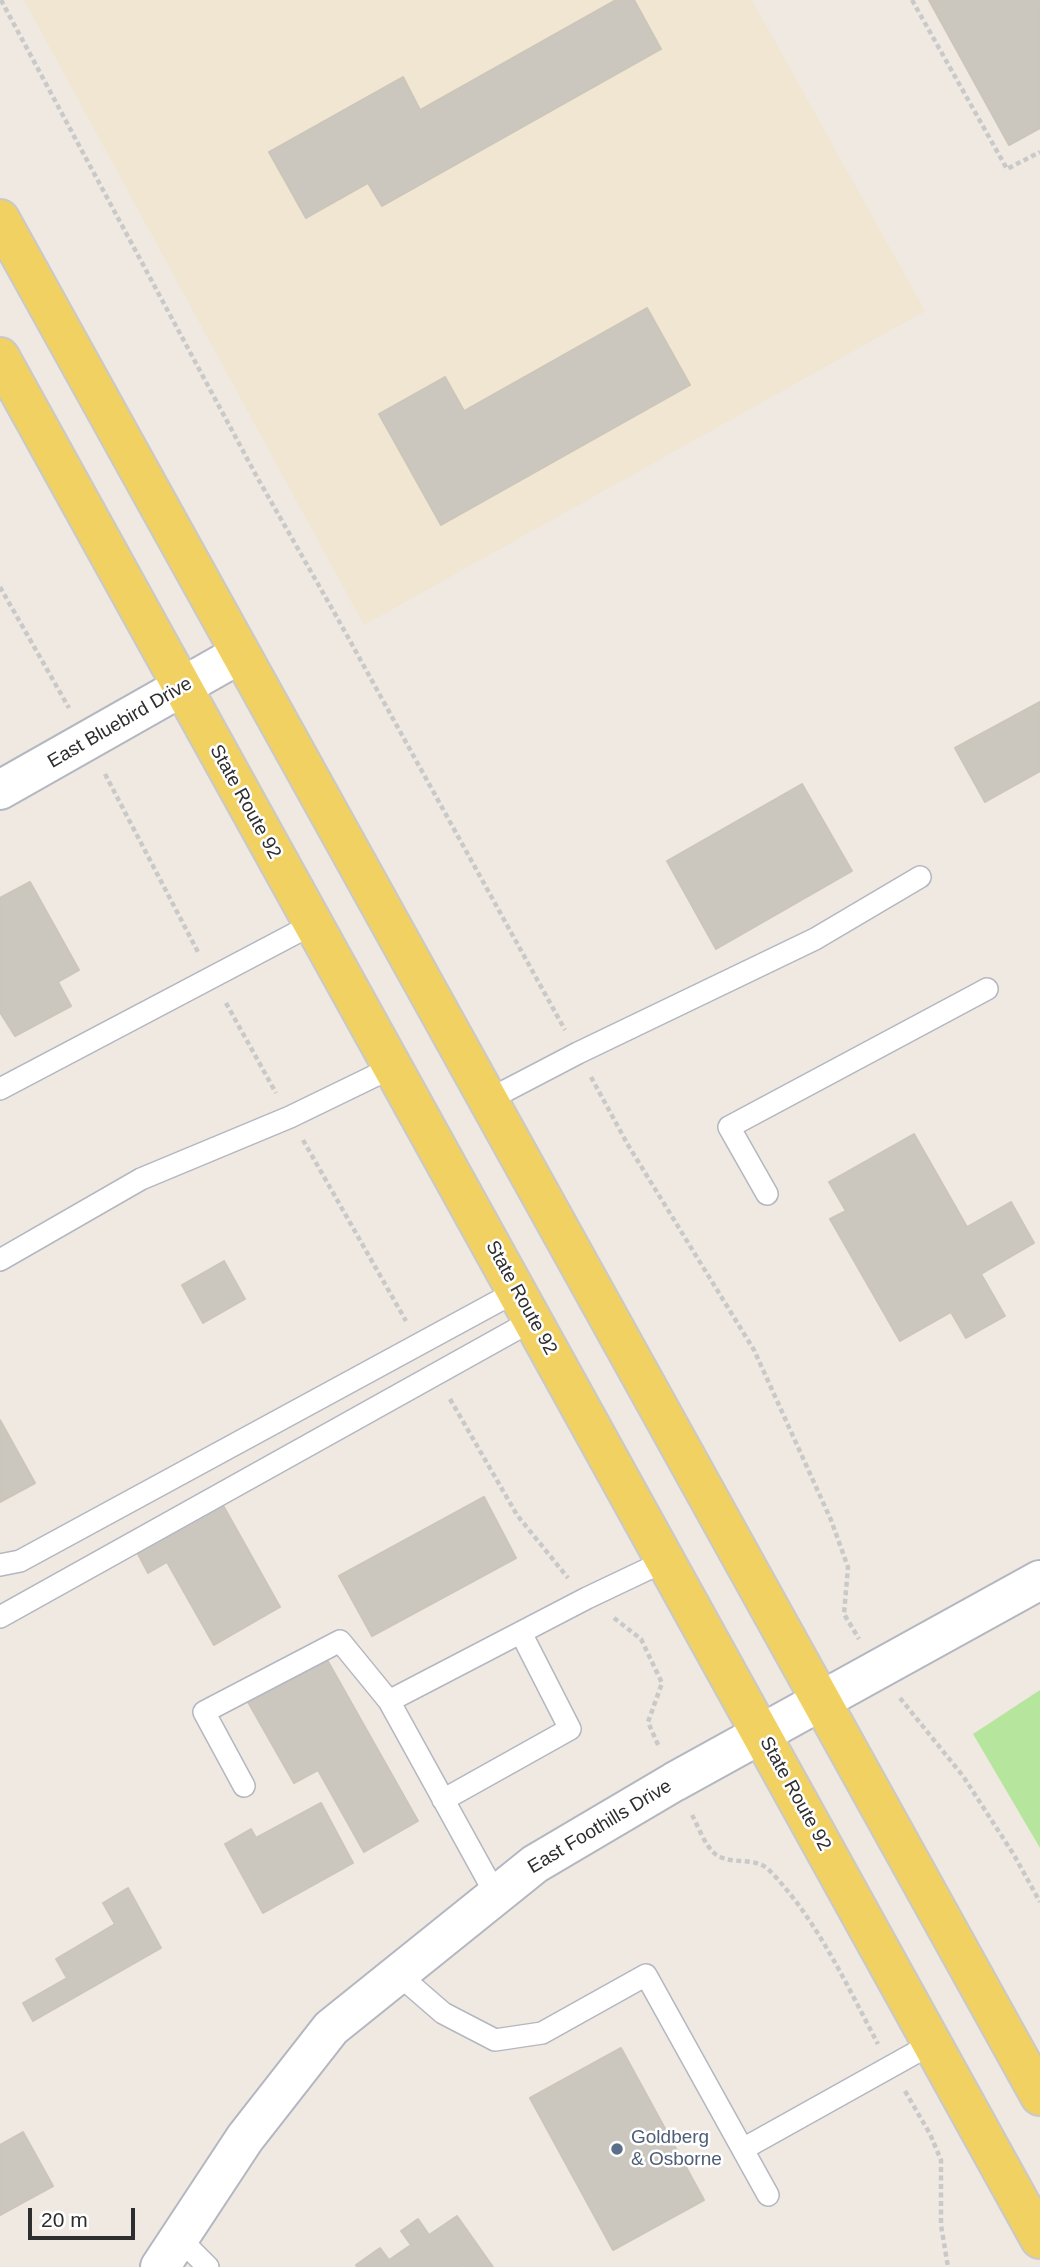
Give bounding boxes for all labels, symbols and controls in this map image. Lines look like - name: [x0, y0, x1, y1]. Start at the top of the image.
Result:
- street label: East Bluebird Drive: [44, 672, 196, 774]
- street label: State Route 92: [204, 741, 286, 863]
- street label: State Route 92: [480, 1237, 562, 1359]
- street label: State Route 92: [754, 1733, 836, 1855]
- street label: East Foothills Drive: [524, 1775, 676, 1879]
- place label: Goldberg & Osborne: [631, 2127, 722, 2171]
- marker: Goldberg & Osborne: [609, 2141, 625, 2157]
- scale bar: [32, 2194, 138, 2238]
- text: 20 m: [41, 2208, 88, 2231]

